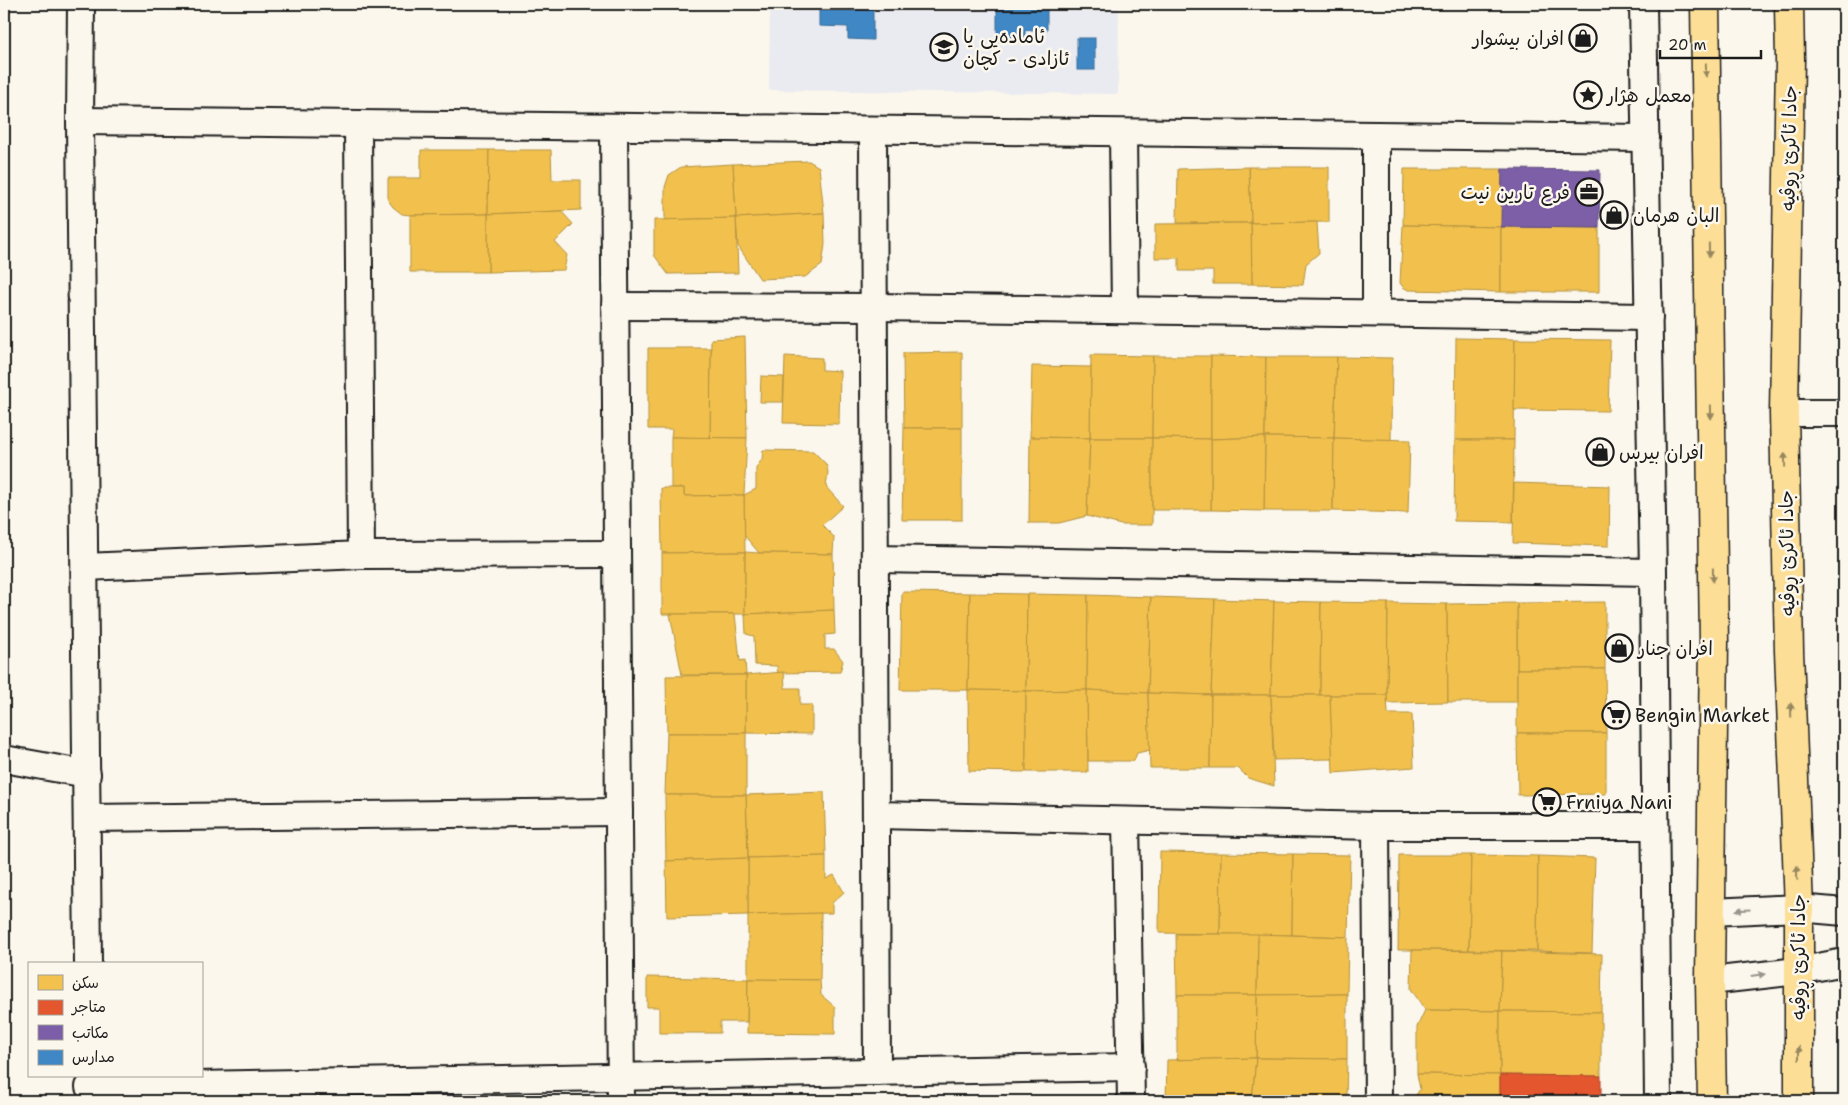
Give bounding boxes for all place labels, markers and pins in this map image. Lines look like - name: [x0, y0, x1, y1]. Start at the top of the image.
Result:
- shop icon: افران بيشوار: [1568, 23, 1598, 53]
- place label: ئامادەیی یا ئازادی - کچان: [963, 24, 1069, 71]
- place label: افران بيشوار: [1471, 26, 1564, 51]
- school or university icon: ئامادەیی یا ئازادی - کچان: [929, 32, 959, 62]
- place icon: معمل هژار: [1573, 80, 1603, 110]
- place label: معمل هژار: [1605, 83, 1692, 108]
- office icon: فرع تارين نيت: [1574, 177, 1604, 207]
- place label: فرع تارين نيت: [1461, 180, 1570, 206]
- shop icon: البان هرمان: [1599, 200, 1629, 230]
- place label: البان هرمان: [1633, 203, 1719, 228]
- shop icon: افران بيرس: [1585, 437, 1615, 467]
- place label: افران بيرس: [1619, 440, 1704, 465]
- shop icon: افران جنار: [1604, 633, 1634, 663]
- place label: افران جنار: [1636, 636, 1713, 661]
- supermarket icon: Bengin Market: [1601, 700, 1631, 730]
- place label: Bengin Market: [1635, 703, 1770, 728]
- supermarket icon: Frniya Nani: [1532, 787, 1562, 817]
- place label: Frniya Nani: [1566, 790, 1673, 815]

